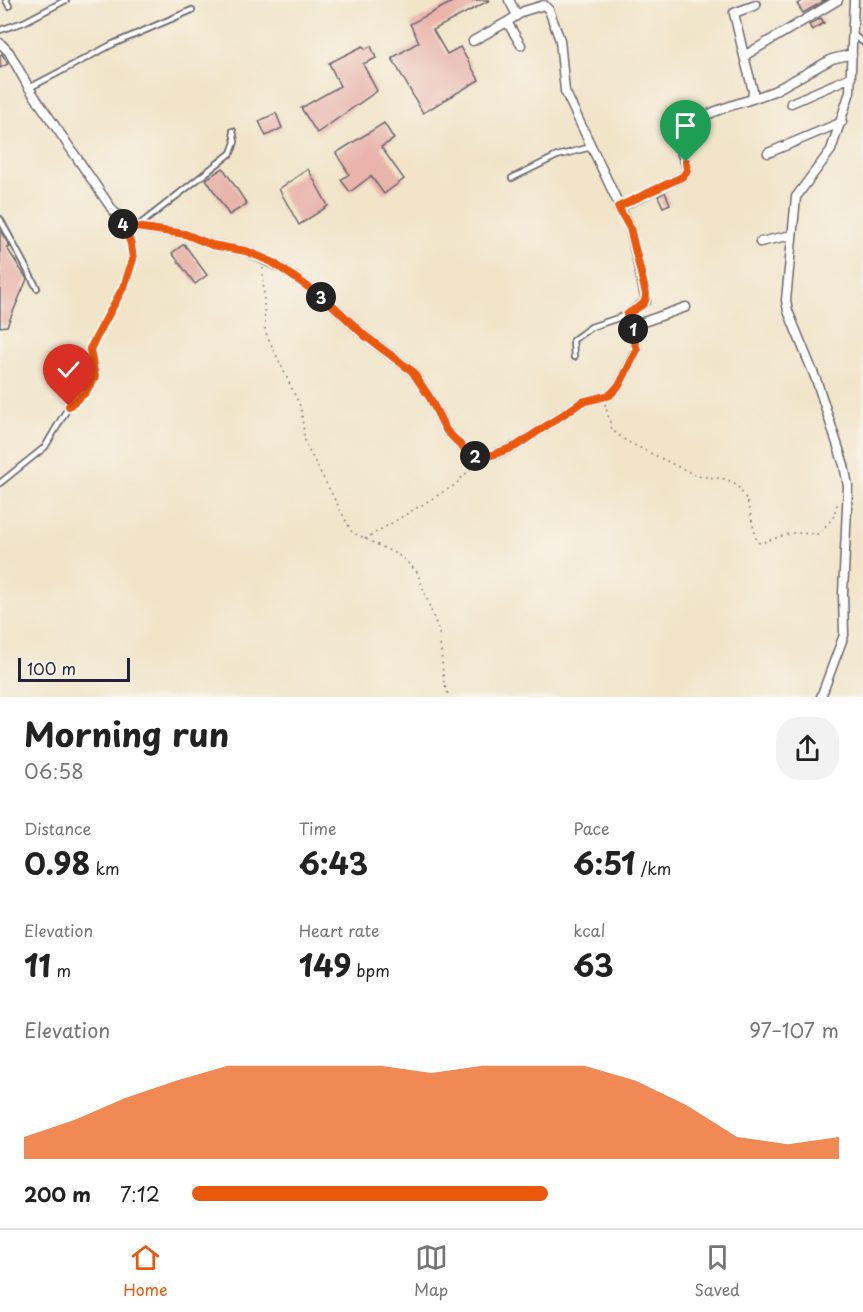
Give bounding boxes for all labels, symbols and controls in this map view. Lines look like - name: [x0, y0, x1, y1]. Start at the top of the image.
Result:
- pin: [660, 100, 711, 162]
- icon: arrive: [669, 109, 702, 142]
- pin: 4: [108, 209, 138, 239]
- text: 4: [118, 212, 128, 236]
- pin: 3: [306, 282, 336, 312]
- text: 3: [316, 285, 326, 309]
- pin: 1: [618, 314, 648, 344]
- text: 1: [629, 317, 637, 341]
- pin: [43, 344, 94, 406]
- icon: check: [52, 353, 85, 386]
- pin: 2: [460, 441, 490, 471]
- text: 2: [469, 444, 481, 468]
- scale bar: [18, 655, 130, 682]
- text: 100 m: [27, 656, 76, 680]
- text: Morning run: [24, 708, 229, 758]
- button: share: [776, 717, 839, 780]
- text: 06:58: [24, 756, 84, 786]
- text: Distance: [24, 816, 91, 840]
- text: Time: [299, 816, 336, 840]
- text: Pace: [573, 816, 609, 840]
- text: 0.98: [24, 840, 90, 885]
- text: 6:43: [299, 840, 368, 885]
- text: 6:51: [573, 840, 635, 885]
- text: km: [90, 856, 120, 880]
- text: /km: [635, 856, 671, 880]
- text: Elevation: [24, 918, 93, 942]
- text: Heart rate: [299, 918, 379, 942]
- text: kcal: [573, 918, 605, 942]
- text: 11: [24, 942, 51, 987]
- text: 149: [299, 942, 351, 987]
- text: 63: [573, 942, 614, 987]
- text: m: [51, 958, 71, 982]
- text: bpm: [351, 958, 390, 982]
- text: Elevation: [24, 1015, 110, 1045]
- text: 97–107 m: [749, 1015, 839, 1045]
- text: 200 m: [24, 1179, 91, 1209]
- text: 7:12: [120, 1179, 160, 1209]
- tab: Home: [123, 1241, 168, 1301]
- tab: Map: [414, 1241, 448, 1301]
- tab: Saved: [694, 1241, 740, 1301]

